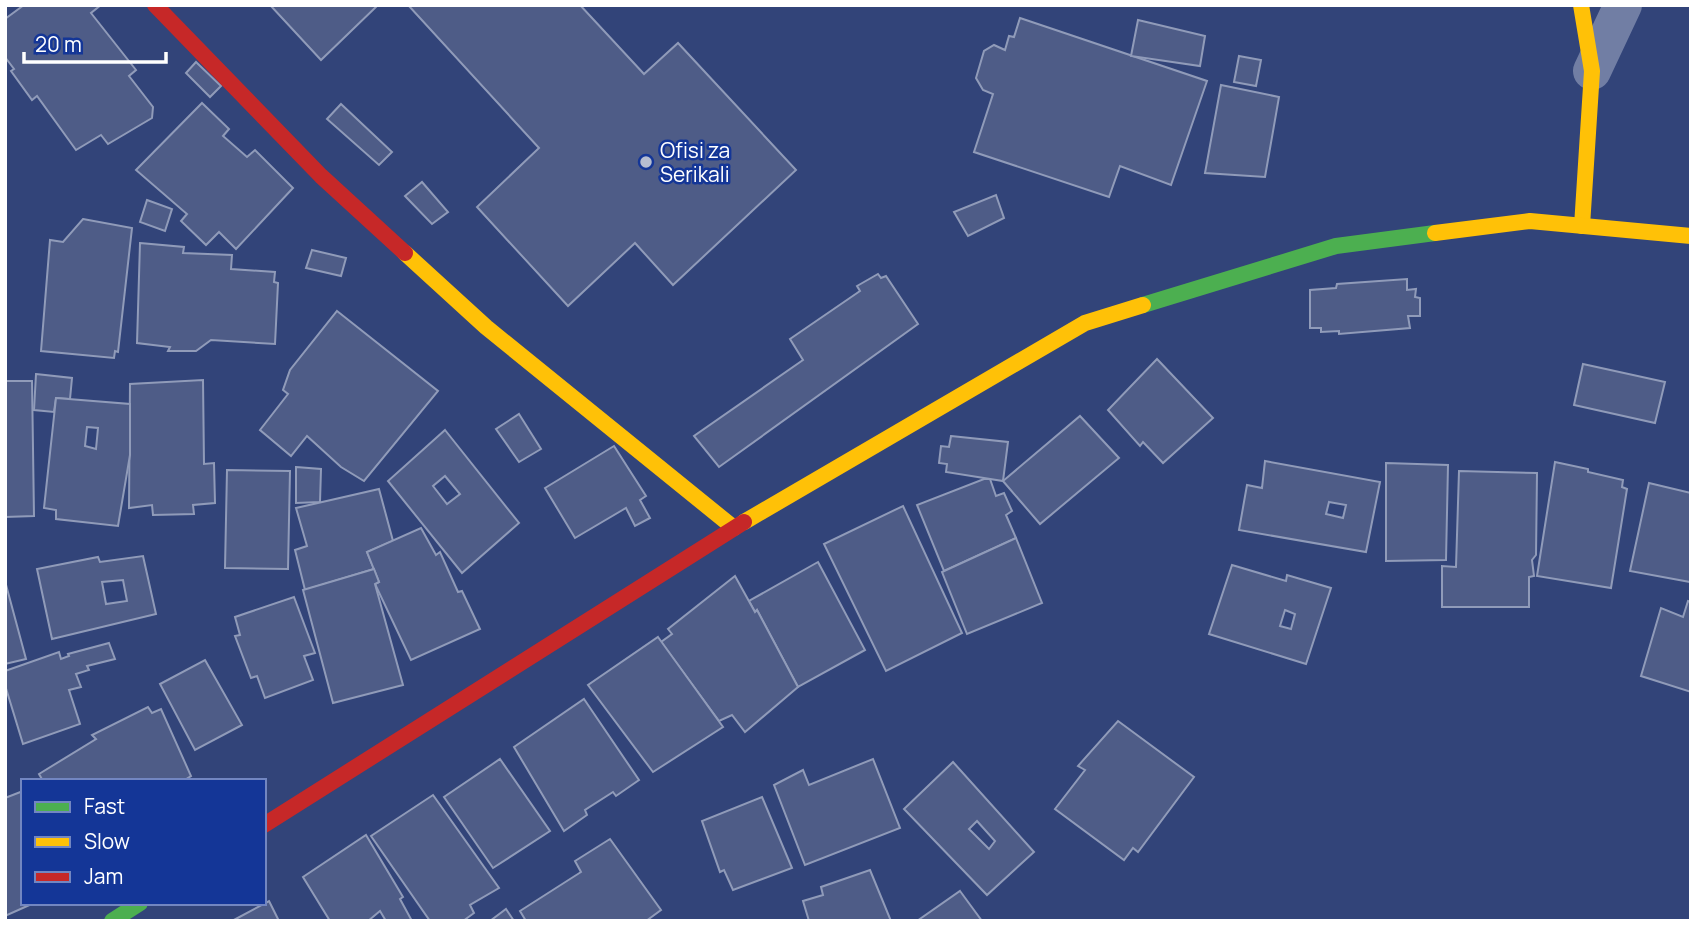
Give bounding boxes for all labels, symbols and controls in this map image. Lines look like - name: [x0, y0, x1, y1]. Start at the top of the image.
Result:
- scale bar: [24, 21, 166, 65]
- text: 20 m: [35, 30, 82, 58]
- place label: Ofisi za Serikali: [660, 136, 730, 188]
- marker: Ofisi za Serikali: [638, 154, 654, 170]
- legend: [21, 779, 266, 905]
- text: Fast: [84, 792, 125, 820]
- text: Slow: [84, 827, 130, 855]
- text: Jam: [84, 862, 123, 890]

